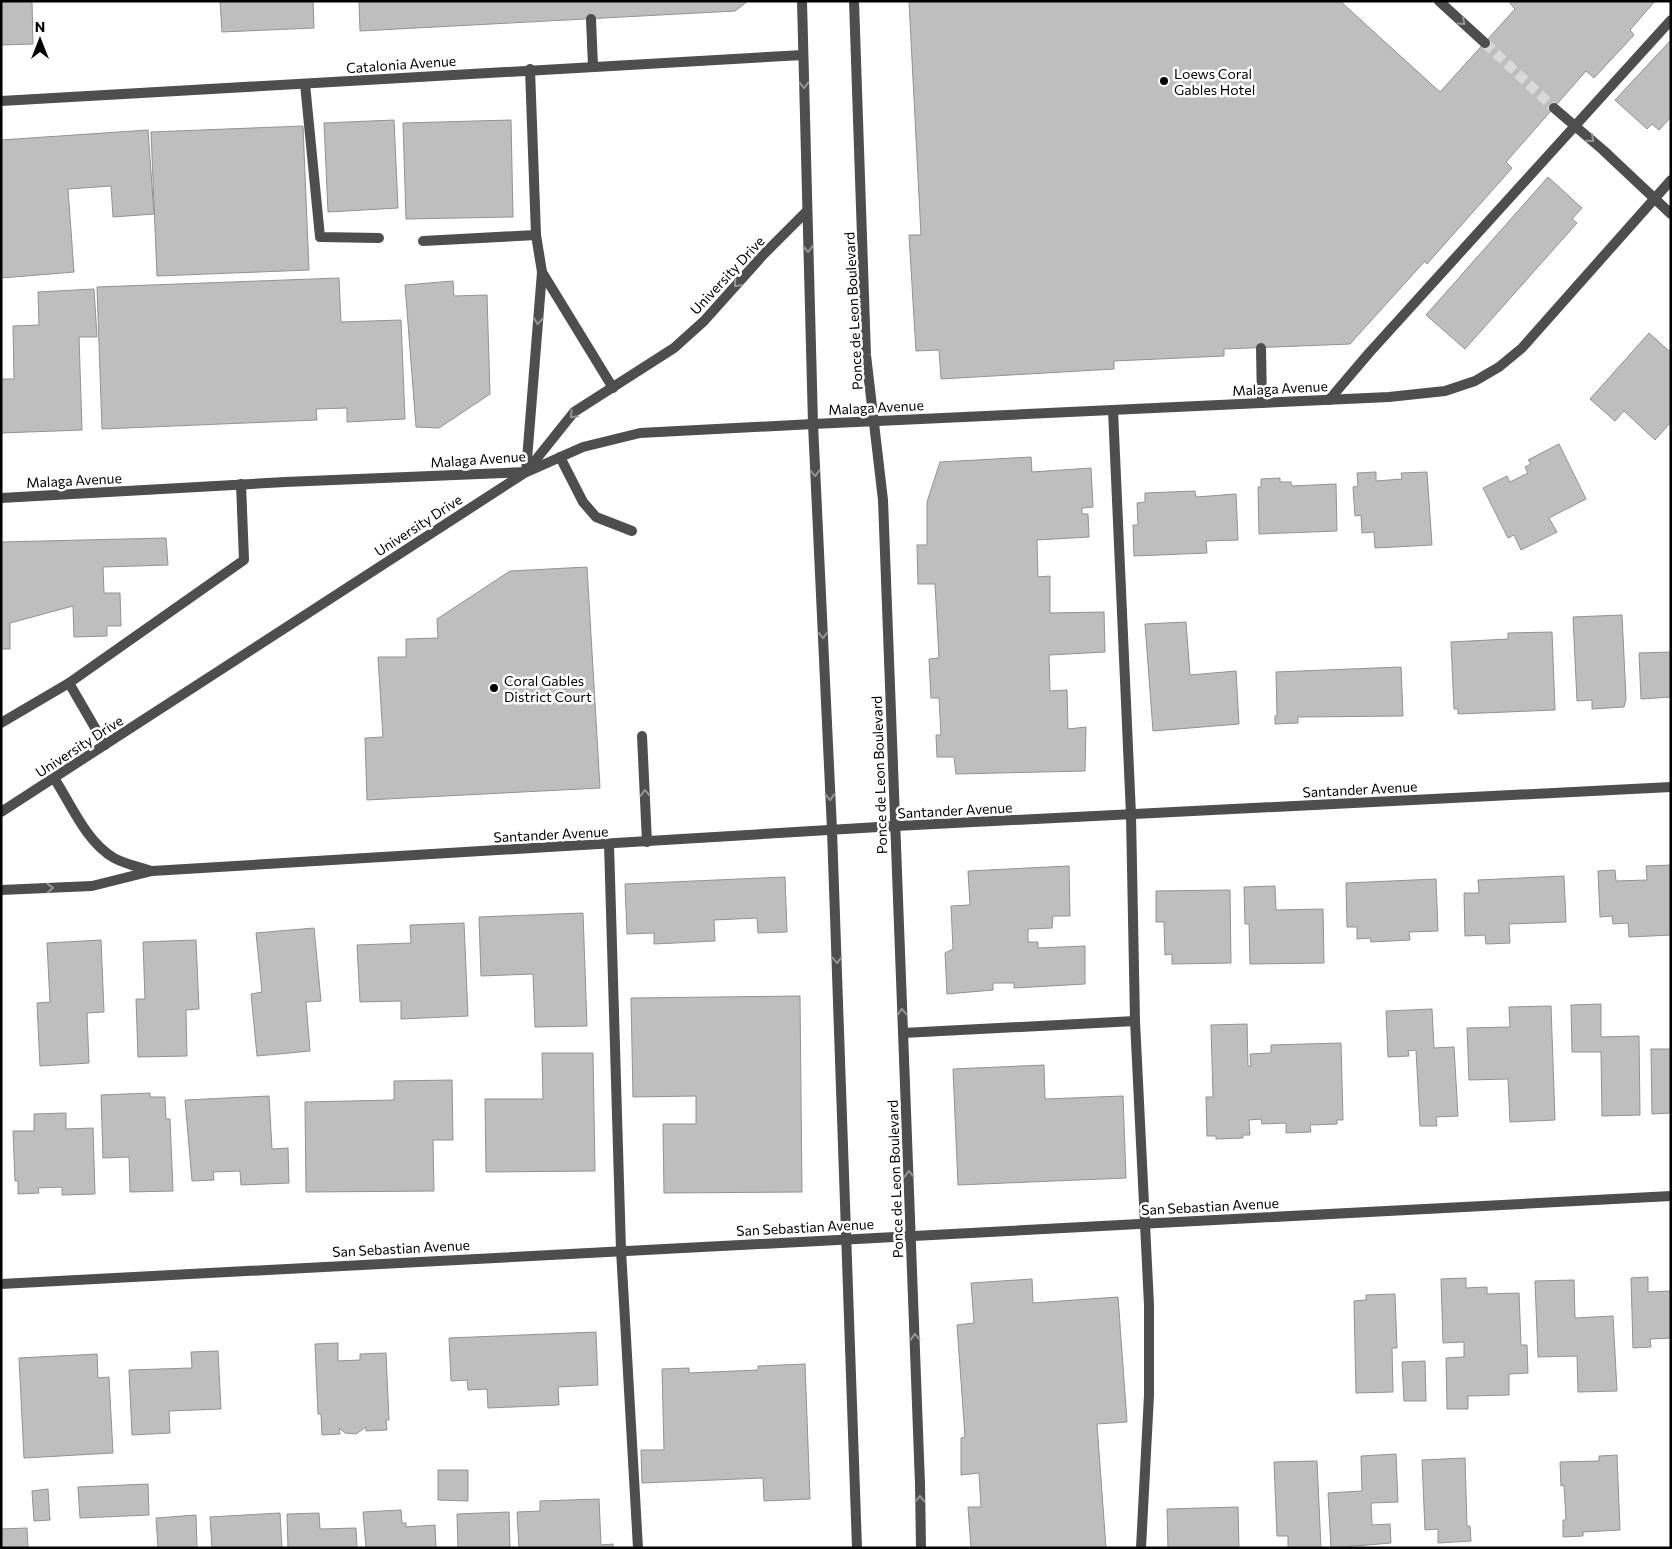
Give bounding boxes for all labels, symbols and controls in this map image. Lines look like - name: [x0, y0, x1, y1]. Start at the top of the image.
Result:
- north arrow: [15, 15, 65, 65]
- one-way arrow: [1456, 16, 1465, 25]
- text: N: [35, 18, 45, 35]
- street label: Catalonia Avenue: [345, 52, 457, 76]
- place label: Loews Coral Gables Hotel: [1174, 65, 1255, 98]
- marker: Loews Coral Gables Hotel: [1158, 75, 1170, 87]
- one-way arrow: [799, 82, 809, 89]
- one-way arrow: [1586, 134, 1595, 143]
- street label: Ponce de Leon Boulevard: [840, 231, 866, 391]
- street label: University Drive: [686, 232, 768, 318]
- one-way arrow: [803, 245, 813, 253]
- one-way arrow: [734, 279, 743, 288]
- one-way arrow: [533, 317, 544, 325]
- street label: Malaga Avenue: [1232, 377, 1328, 399]
- street label: Malaga Avenue: [828, 396, 924, 418]
- one-way arrow: [570, 409, 579, 418]
- street label: Malaga Avenue: [430, 447, 526, 471]
- street label: Malaga Avenue: [26, 469, 122, 491]
- one-way arrow: [810, 469, 821, 477]
- street label: University Drive: [371, 490, 465, 560]
- one-way arrow: [817, 631, 828, 639]
- place label: Coral Gables District Court: [504, 672, 592, 705]
- marker: Coral Gables District Court: [488, 682, 500, 694]
- street label: Ponce de Leon Boulevard: [868, 696, 890, 854]
- street label: University Drive: [32, 711, 126, 781]
- street label: Santander Avenue: [1302, 778, 1418, 800]
- one-way arrow: [639, 789, 650, 797]
- one-way arrow: [825, 794, 836, 802]
- street label: Santander Avenue: [897, 799, 1013, 821]
- street label: Santander Avenue: [493, 823, 609, 845]
- one-way arrow: [46, 883, 54, 893]
- one-way arrow: [831, 956, 842, 964]
- one-way arrow: [897, 1008, 908, 1016]
- street label: Ponce de Leon Boulevard: [884, 1100, 906, 1258]
- one-way arrow: [903, 1170, 914, 1178]
- street label: San Sebastian Avenue: [1141, 1194, 1279, 1218]
- street label: San Sebastian Avenue: [736, 1215, 874, 1239]
- street label: San Sebastian Avenue: [332, 1236, 470, 1260]
- one-way arrow: [909, 1332, 920, 1340]
- one-way arrow: [915, 1495, 925, 1502]

